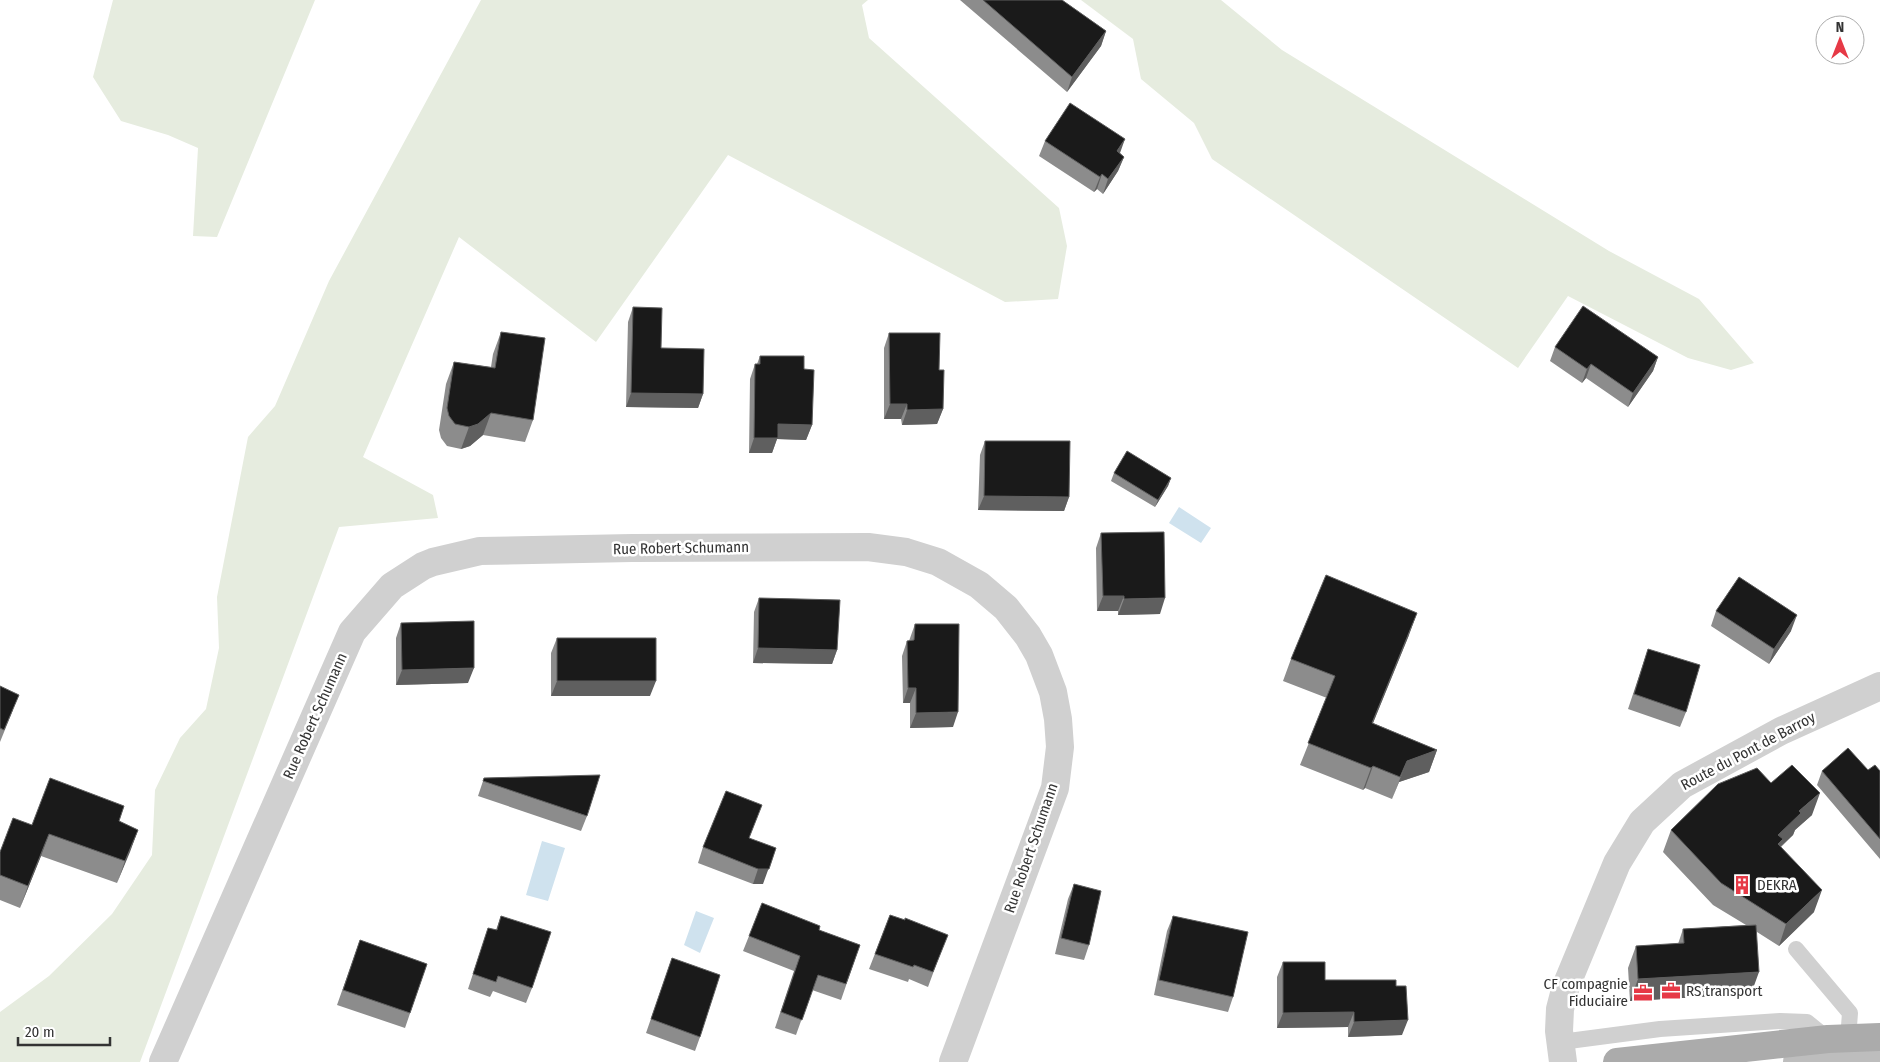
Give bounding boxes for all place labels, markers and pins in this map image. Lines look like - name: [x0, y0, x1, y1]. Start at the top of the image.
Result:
- building icon: DEKRA: [1731, 874, 1753, 896]
- place label: DEKRA: [1757, 876, 1797, 894]
- place label: CF compagnie Fiduciaire: [1544, 975, 1628, 1010]
- office icon: RS transport: [1660, 980, 1682, 1002]
- office icon: CF compagnie Fiduciaire: [1632, 982, 1654, 1004]
- place label: RS transport: [1686, 982, 1762, 1000]

